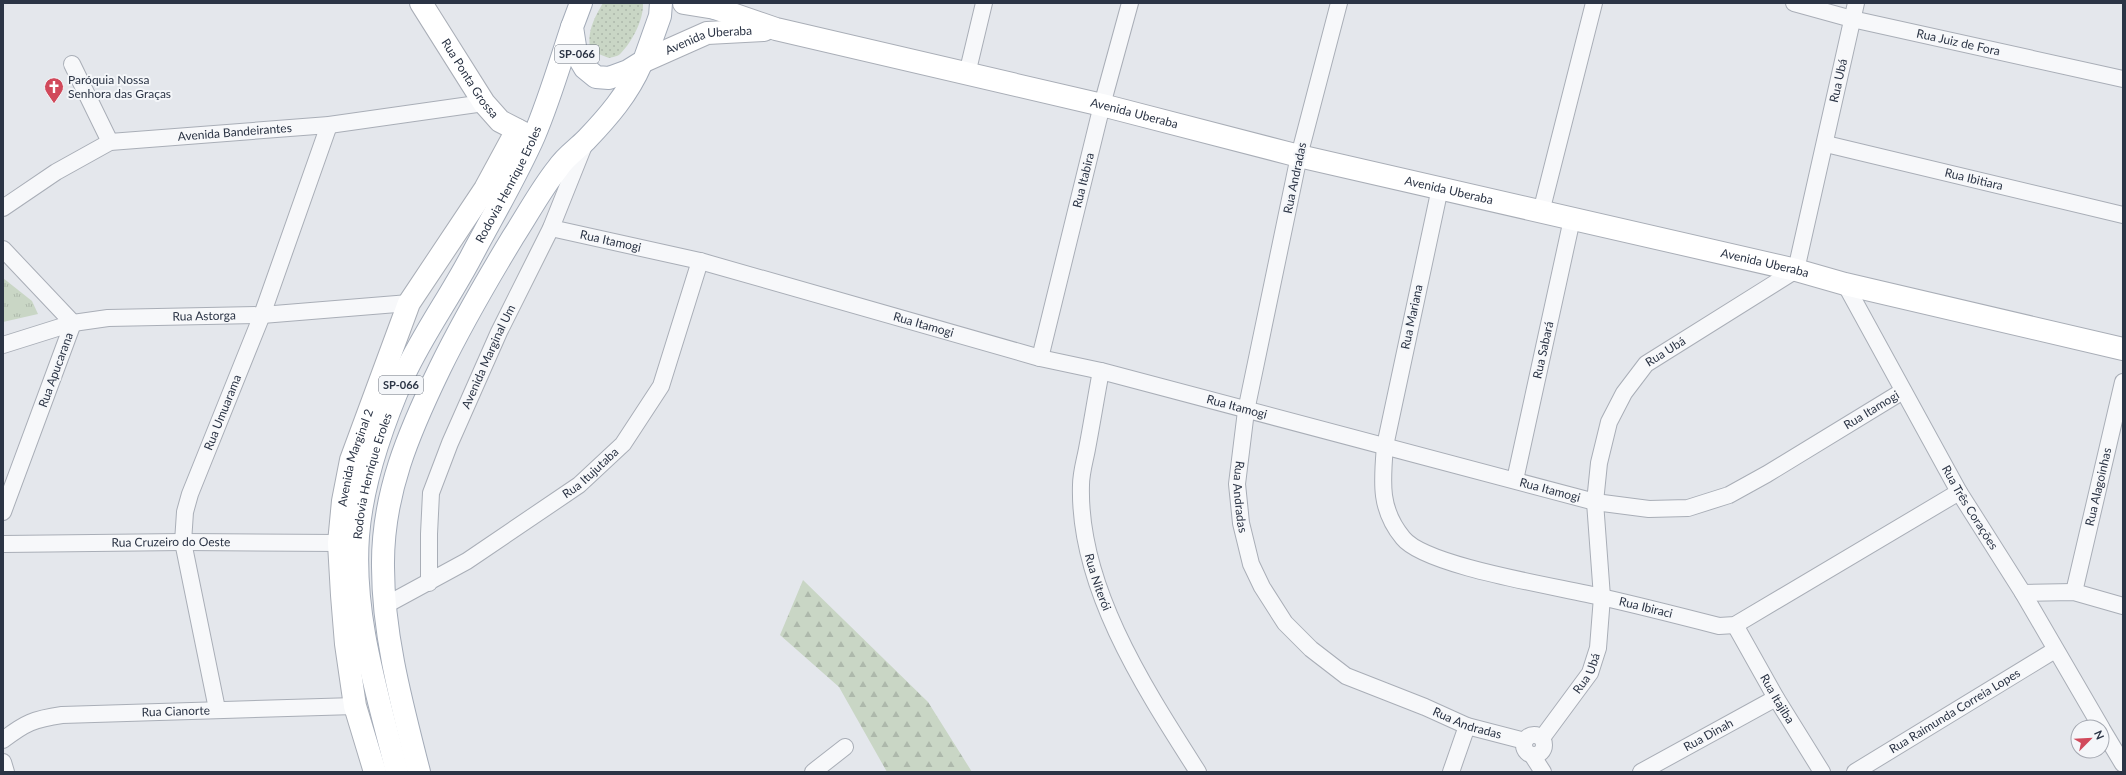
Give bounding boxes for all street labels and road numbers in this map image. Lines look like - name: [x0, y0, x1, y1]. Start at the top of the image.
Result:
- street label: Avenida Uberaba: [663, 23, 752, 58]
- street label: Rua Juiz de Fora: [1915, 26, 2002, 59]
- street label: Rua Ponta Grossa: [438, 36, 502, 121]
- road number: SP-066: [555, 45, 599, 63]
- street label: Rua Ubá: [1826, 57, 1850, 104]
- street label: Avenida Uberaba: [1089, 95, 1180, 131]
- street label: Avenida Bandeirantes: [177, 120, 292, 144]
- street label: Rodovia Henrique Eroles: [472, 124, 544, 245]
- street label: Rua Andradas: [1280, 141, 1309, 215]
- street label: Rua Itabira: [1069, 151, 1097, 209]
- street label: Rua Ibitiara: [1943, 165, 2005, 193]
- street label: Avenida Uberaba: [1403, 173, 1495, 207]
- street label: Rua Itamogi: [579, 227, 643, 255]
- street label: Avenida Uberaba: [1719, 245, 1811, 280]
- street label: Rua Mariana: [1397, 283, 1426, 351]
- street label: Avenida Marginal Um: [458, 302, 519, 411]
- street label: Rua Astorga: [172, 308, 236, 324]
- street label: Rua Itamogi: [892, 309, 956, 340]
- street label: Rua Sabará: [1529, 320, 1556, 380]
- street label: Rua Apucarana: [35, 330, 76, 409]
- street label: Rua Ubá: [1642, 333, 1688, 369]
- street label: Rua Umuarama: [200, 372, 244, 452]
- road number: SP-066: [379, 376, 423, 394]
- street label: Rua Itamogi: [1841, 387, 1902, 432]
- street label: Rua Itamogi: [1205, 391, 1269, 422]
- street label: Avenida Marginal 2: [334, 407, 376, 507]
- street label: Rodovia Henrique Eroles: [350, 411, 395, 540]
- street label: Rua Itujutaba: [559, 444, 621, 501]
- street label: Rua Alagoinhas: [2082, 446, 2114, 527]
- street label: Rua Andradas: [1230, 460, 1251, 534]
- street label: Rua Três Corações: [1939, 462, 2002, 552]
- street label: Rua Itamogi: [1518, 474, 1582, 505]
- street label: Rua Cruzeiro do Oeste: [111, 534, 231, 550]
- street label: Rua Niterói: [1082, 552, 1115, 613]
- street label: Rua Ibiraci: [1618, 593, 1674, 621]
- street label: Rua Ubá: [1569, 651, 1603, 696]
- street label: Rua Raimunda Correia Lopes: [1886, 665, 2023, 756]
- street label: Rua Itajiba: [1757, 671, 1798, 726]
- street label: Rua Cianorte: [141, 702, 210, 720]
- street label: Rua Andradas: [1431, 704, 1503, 742]
- street label: Rua Dinah: [1681, 715, 1736, 754]

